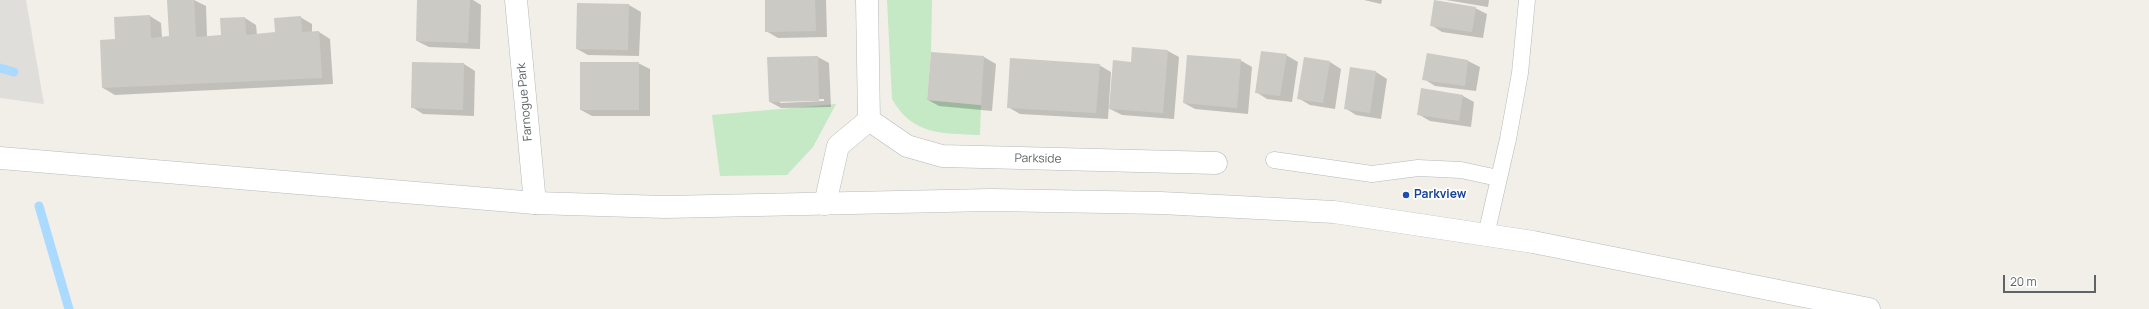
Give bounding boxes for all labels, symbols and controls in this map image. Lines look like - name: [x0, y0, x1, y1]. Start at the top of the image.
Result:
- street label: Farnogue Park: [514, 62, 536, 142]
- street label: Parkside: [1014, 151, 1062, 167]
- place label: Parkview: [1414, 188, 1466, 202]
- marker: Parkview: [1401, 190, 1411, 200]
- scale bar: [2005, 267, 2098, 293]
- text: 20 m: [2010, 273, 2037, 290]

